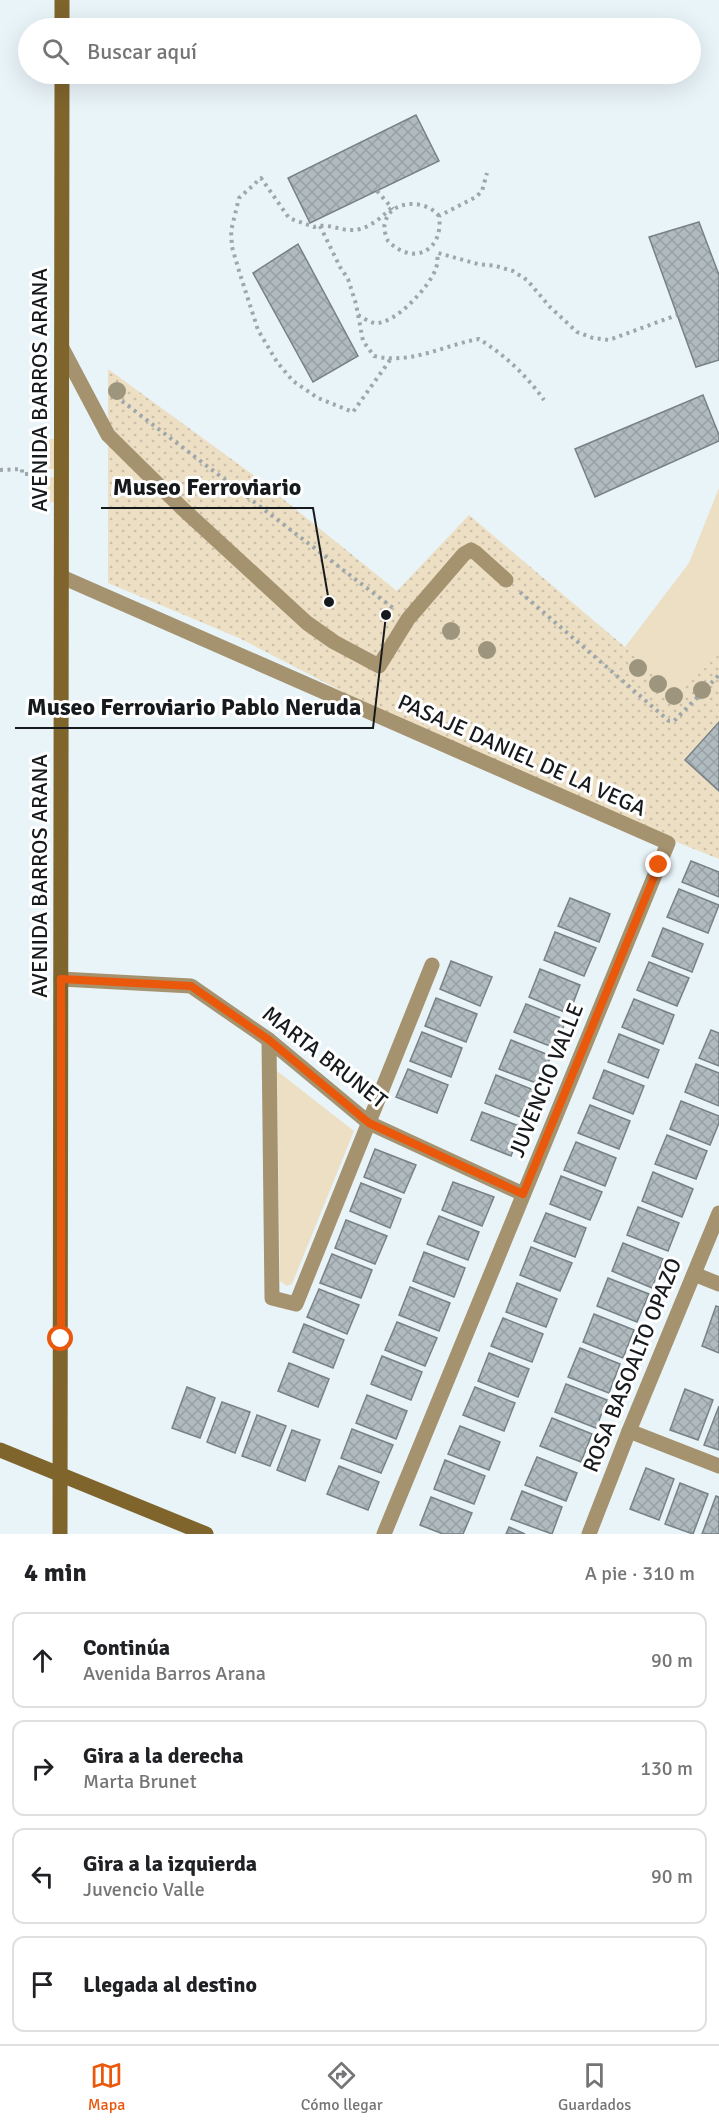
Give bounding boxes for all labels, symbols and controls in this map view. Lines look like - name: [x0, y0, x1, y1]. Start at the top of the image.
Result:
- search box: [18, 18, 701, 84]
- icon: search: [39, 35, 72, 68]
- text: Buscar aquí: [87, 38, 197, 65]
- street label: AVENIDA BARROS ARANA: [26, 267, 53, 512]
- callout: Museo Ferroviario: [101, 466, 313, 508]
- text: Museo Ferroviario: [113, 472, 301, 502]
- callout: Museo Ferroviario Pablo Neruda: [15, 686, 373, 728]
- street label: PASAJE DANIEL DE LA VEGA: [394, 688, 651, 822]
- text: Museo Ferroviario Pablo Neruda: [27, 692, 361, 722]
- street label: AVENIDA BARROS ARANA: [26, 753, 53, 998]
- route end: [645, 851, 671, 877]
- street label: JUVENCIO VALLE: [503, 999, 589, 1161]
- street label: MARTA BRUNET: [257, 1000, 393, 1114]
- street label: ROSA BASOALTO OPAZO: [577, 1254, 687, 1476]
- route start: [47, 1325, 73, 1351]
- text: 4 min: [24, 1557, 87, 1589]
- text: A pie · 310 m: [585, 1561, 695, 1586]
- text: Continúa: [83, 1634, 170, 1661]
- icon: ahead: [26, 1644, 59, 1677]
- text: 90 m: [651, 1648, 693, 1673]
- text: Avenida Barros Arana: [83, 1661, 266, 1686]
- text: Gira a la derecha: [83, 1742, 244, 1769]
- icon: right: [26, 1752, 59, 1785]
- text: 130 m: [640, 1756, 693, 1781]
- text: Marta Brunet: [83, 1769, 197, 1794]
- text: Gira a la izquierda: [83, 1850, 257, 1877]
- icon: left: [26, 1860, 59, 1893]
- text: 90 m: [651, 1864, 693, 1889]
- text: Juvencio Valle: [83, 1877, 205, 1902]
- icon: arrive: [26, 1968, 59, 2001]
- text: Llegada al destino: [83, 1971, 257, 1998]
- tab: Mapa: [88, 2059, 125, 2115]
- tab: Cómo llegar: [301, 2059, 383, 2115]
- tab: Guardados: [558, 2059, 631, 2115]

